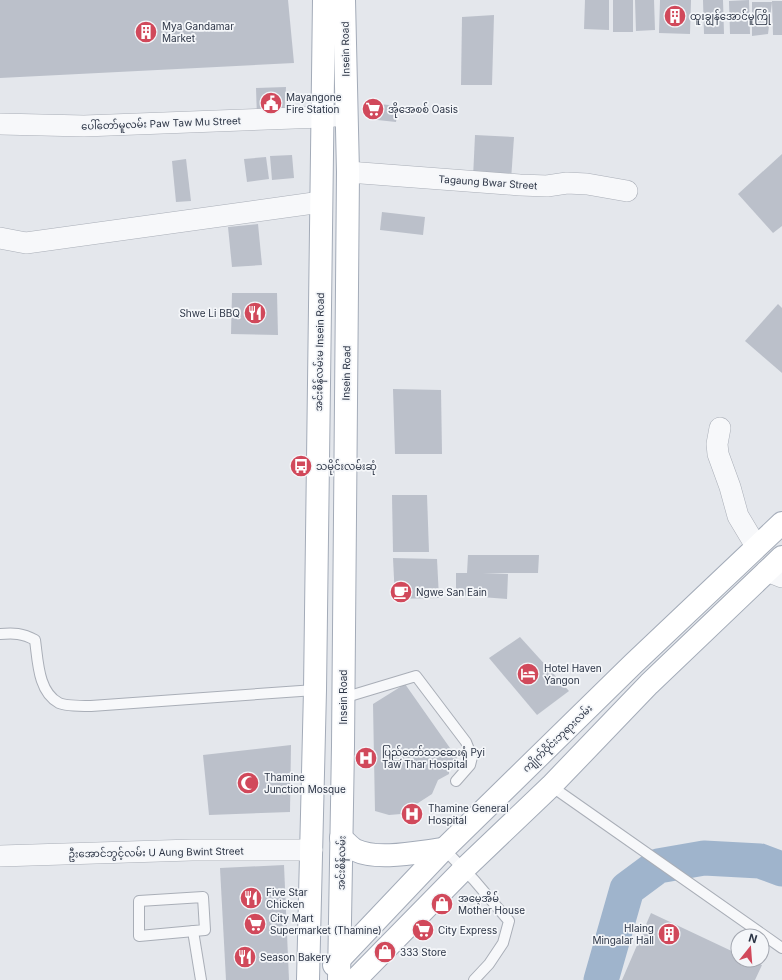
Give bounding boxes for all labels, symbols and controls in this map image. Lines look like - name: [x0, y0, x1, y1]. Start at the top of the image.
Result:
- building icon: ထူးချွန်အောင်မူကြို: [662, 3, 688, 29]
- place label: ထူးချွန်အောင်မူကြို: [690, 9, 771, 26]
- building icon: Mya Gandamar Market: [133, 19, 159, 45]
- place label: Mya Gandamar Market: [162, 20, 234, 44]
- street label: Insein Road: [339, 21, 351, 77]
- public building icon: Mayangone Fire Station: [258, 90, 284, 116]
- place label: Mayangone Fire Station: [286, 91, 342, 115]
- supermarket icon: အိုအေစစ် Oasis: [360, 96, 386, 122]
- place label: အိုအေစစ် Oasis: [388, 102, 458, 118]
- street label: ပေါ်တော်မူလမ်း Paw Taw Mu Street: [81, 113, 242, 135]
- street label: Tagaung Bwar Street: [438, 173, 539, 191]
- street label: အင်းစိန်လမ်းမ Insein Road: [311, 292, 329, 412]
- restaurant icon: Shwe Li BBQ: [242, 300, 268, 326]
- place label: Shwe Li BBQ: [179, 307, 240, 319]
- street label: Insein Road: [340, 345, 352, 401]
- bus stop icon: သမိုင်းလမ်းဆုံ: [288, 453, 314, 479]
- place label: သမိုင်းလမ်းဆုံ: [316, 459, 377, 475]
- cafe icon: Ngwe San Eain: [388, 579, 414, 605]
- place label: Ngwe San Eain: [416, 586, 487, 598]
- hotel icon: Hotel Haven Yangon: [515, 661, 541, 687]
- place label: Hotel Haven Yangon: [544, 662, 602, 686]
- street label: Insein Road: [337, 670, 349, 724]
- street label: ကျိုက်ဝိုင်းဘုရားလမ်း: [519, 701, 596, 776]
- hospital icon: ပြည်တော်သာဆေးရုံ Pyi Taw Thar Hospital: [353, 745, 379, 771]
- place label: ပြည်တော်သာဆေးရုံ Pyi Taw Thar Hospital: [382, 745, 485, 770]
- mosque icon: Thamine Junction Mosque: [235, 770, 261, 796]
- place label: Thamine Junction Mosque: [264, 771, 346, 795]
- hospital icon: Thamine General Hospital: [399, 801, 425, 827]
- place label: Thamine General Hospital: [428, 802, 509, 826]
- street label: အင်းစိန်လမ်း: [334, 836, 350, 890]
- street label: ဦးအောင်ဘွင့်လမ်း U Aung Bwint Street: [68, 843, 245, 863]
- restaurant icon: Five Star Chicken: [238, 885, 264, 911]
- place label: Five Star Chicken: [266, 886, 308, 910]
- shop icon: အမေ့အိမ် Mother House: [429, 891, 455, 917]
- place label: အမေ့အိမ် Mother House: [458, 891, 525, 916]
- supermarket icon: City Mart Supermarket (Thamine): [242, 911, 268, 937]
- place label: City Mart Supermarket (Thamine): [270, 912, 382, 936]
- supermarket icon: City Express: [410, 917, 436, 943]
- building icon: Hlaing Mingalar Hall: [656, 921, 682, 947]
- place label: Hlaing Mingalar Hall: [592, 922, 654, 946]
- place label: City Express: [438, 924, 497, 936]
- north arrow: [730, 928, 770, 968]
- text: N: [747, 931, 759, 946]
- shop icon: 333 Store: [372, 939, 398, 965]
- restaurant icon: Season Bakery: [232, 944, 258, 970]
- place label: 333 Store: [400, 946, 447, 958]
- place label: Season Bakery: [260, 951, 331, 963]

